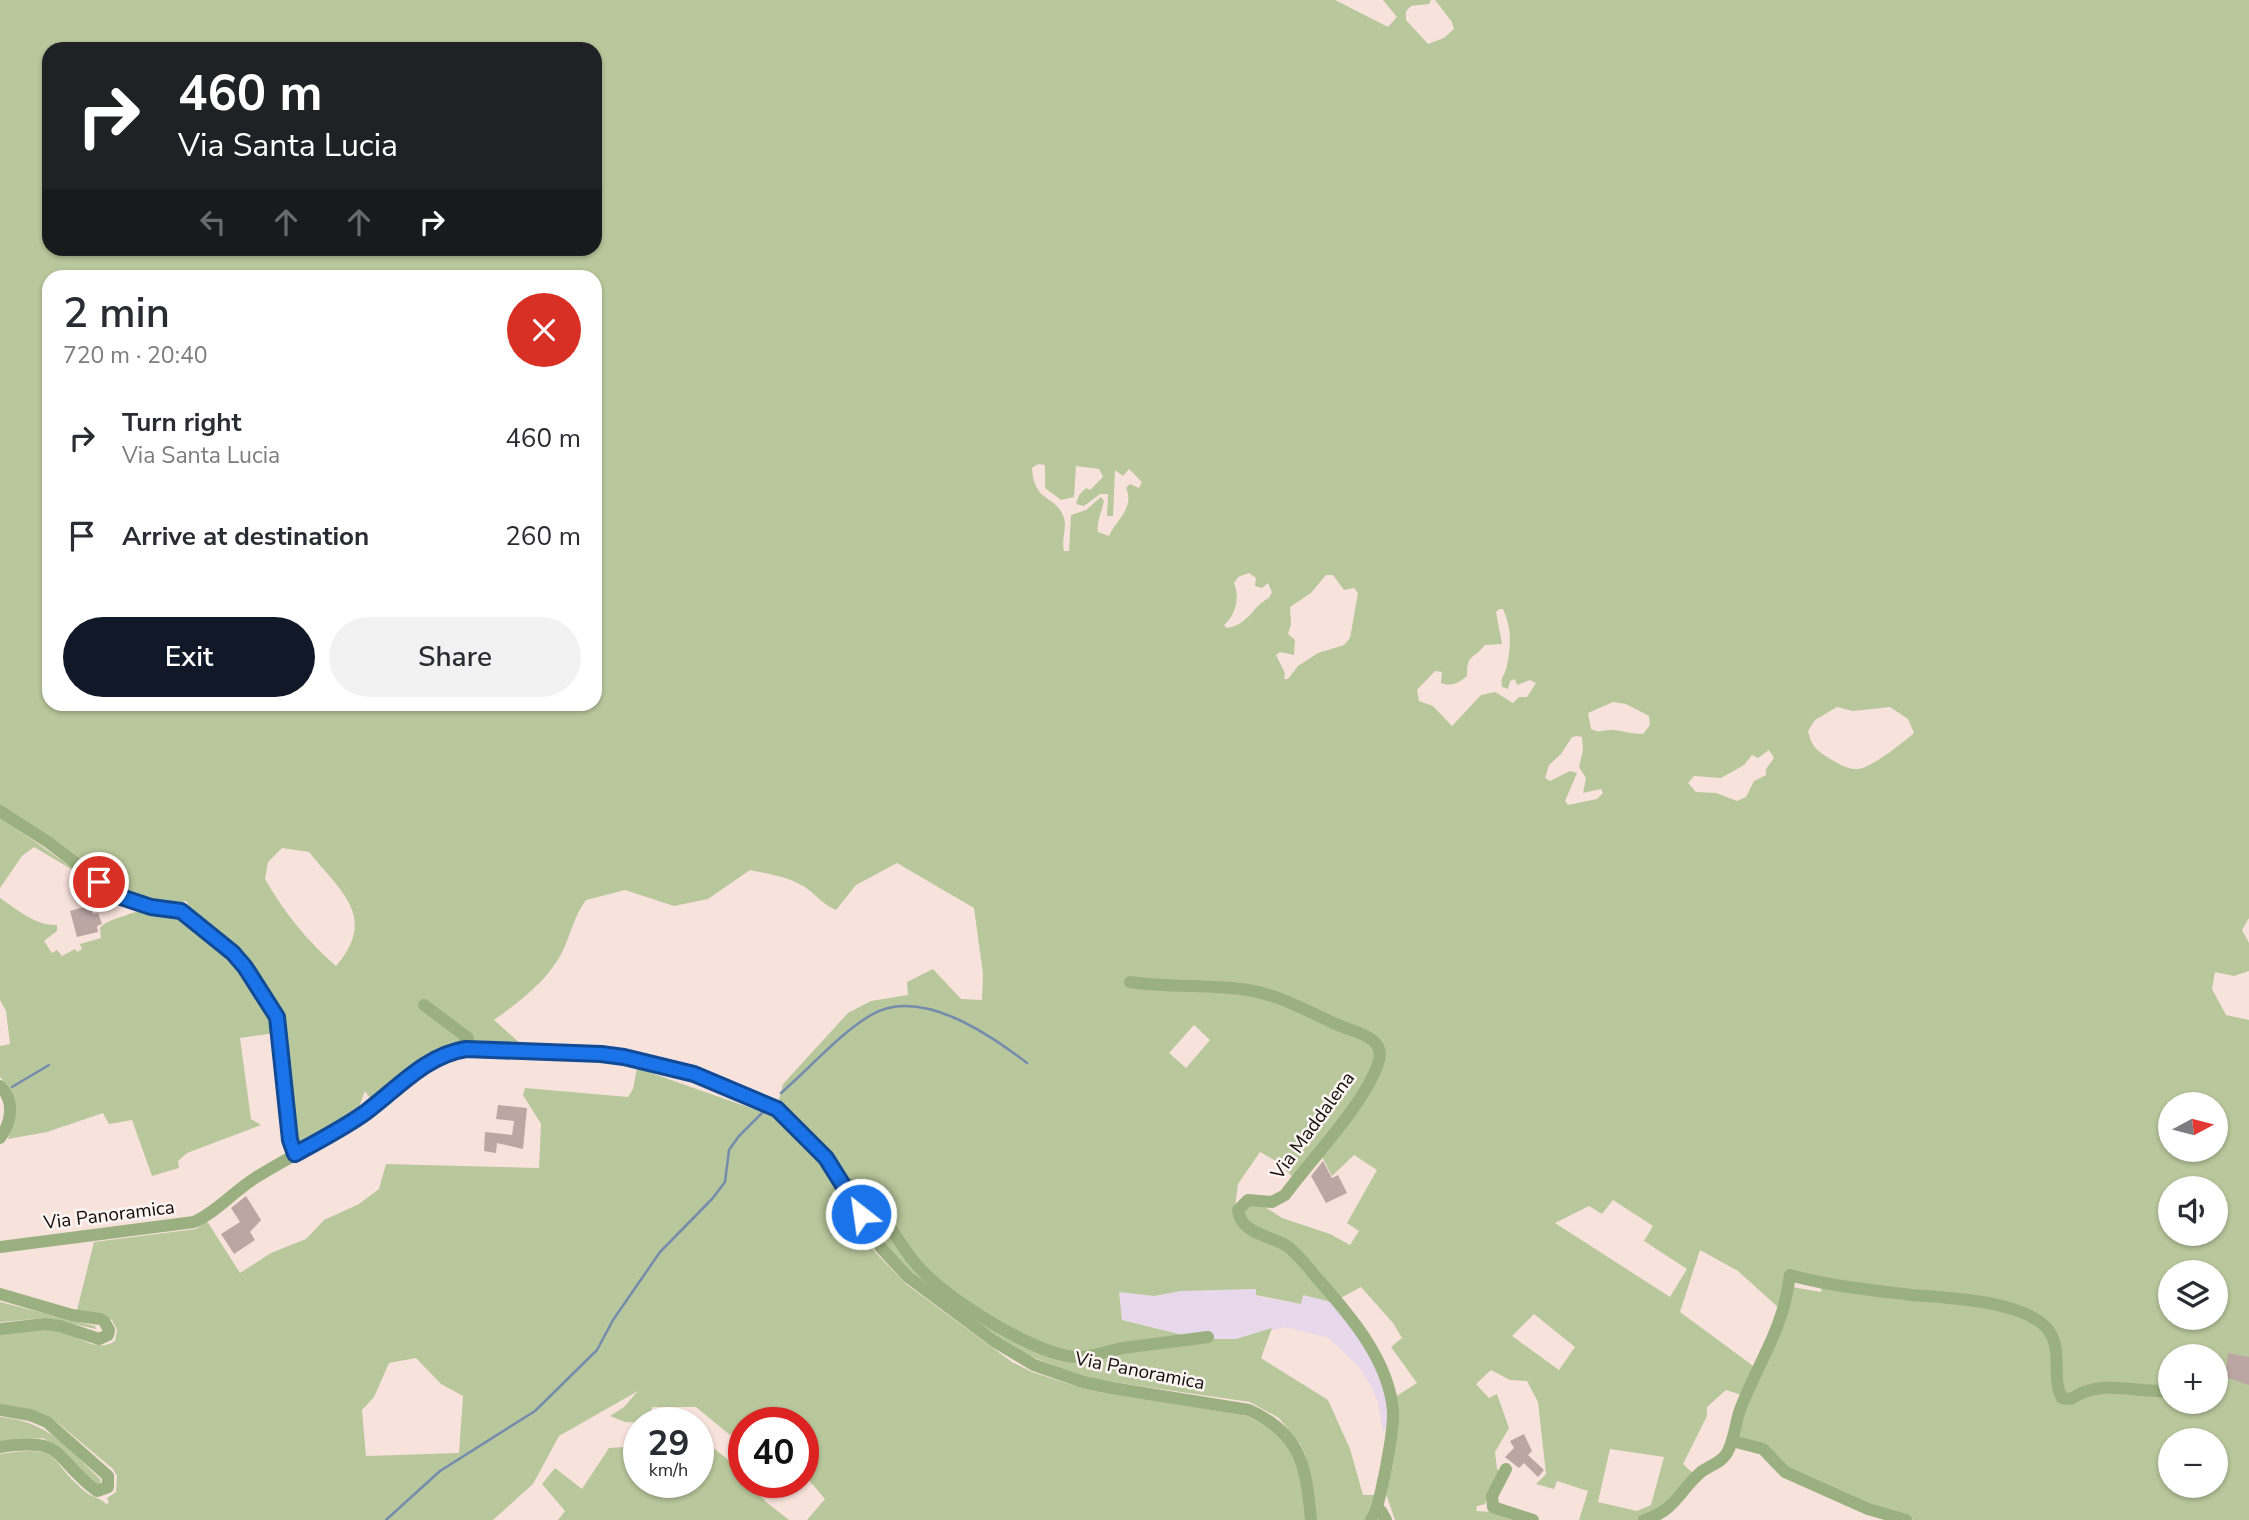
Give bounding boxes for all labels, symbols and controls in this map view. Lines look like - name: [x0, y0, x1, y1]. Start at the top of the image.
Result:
- text: 460 m: [178, 60, 322, 127]
- icon: right: [63, 70, 154, 161]
- text: Via Santa Lucia: [178, 124, 398, 167]
- icon: left: [194, 203, 232, 241]
- icon: ahead: [267, 203, 305, 241]
- icon: ahead: [340, 203, 378, 241]
- icon: right: [413, 203, 451, 241]
- text: 2 min: [63, 285, 170, 342]
- button: close: [507, 293, 581, 367]
- text: 720 m · 20:40: [63, 340, 208, 371]
- text: Turn right: [122, 405, 241, 440]
- icon: right: [63, 419, 101, 457]
- text: 460 m: [505, 421, 581, 456]
- text: Via Santa Lucia: [122, 440, 280, 471]
- icon: arrive: [63, 517, 101, 555]
- text: Arrive at destination: [122, 519, 369, 554]
- text: 260 m: [505, 519, 581, 554]
- button: Exit: [63, 617, 315, 697]
- button: Share: [329, 617, 581, 697]
- pin: [69, 852, 129, 912]
- icon: arrive: [80, 863, 118, 901]
- street label: Via Maddalena: [1264, 1066, 1361, 1186]
- north arrow: [2158, 1092, 2228, 1162]
- map controls: [2158, 1092, 2228, 1498]
- button: sound: [2158, 1176, 2228, 1246]
- position arrow: [824, 1177, 898, 1251]
- street label: Via Panoramica: [41, 1194, 176, 1236]
- button: layers: [2158, 1260, 2228, 1330]
- button: +: [2158, 1344, 2228, 1414]
- street label: Via Panoramica: [1072, 1345, 1207, 1396]
- speed limit sign: 40: [728, 1407, 819, 1498]
- text: 29: [647, 1420, 690, 1467]
- button: −: [2158, 1428, 2228, 1498]
- text: km/h: [649, 1458, 688, 1482]

